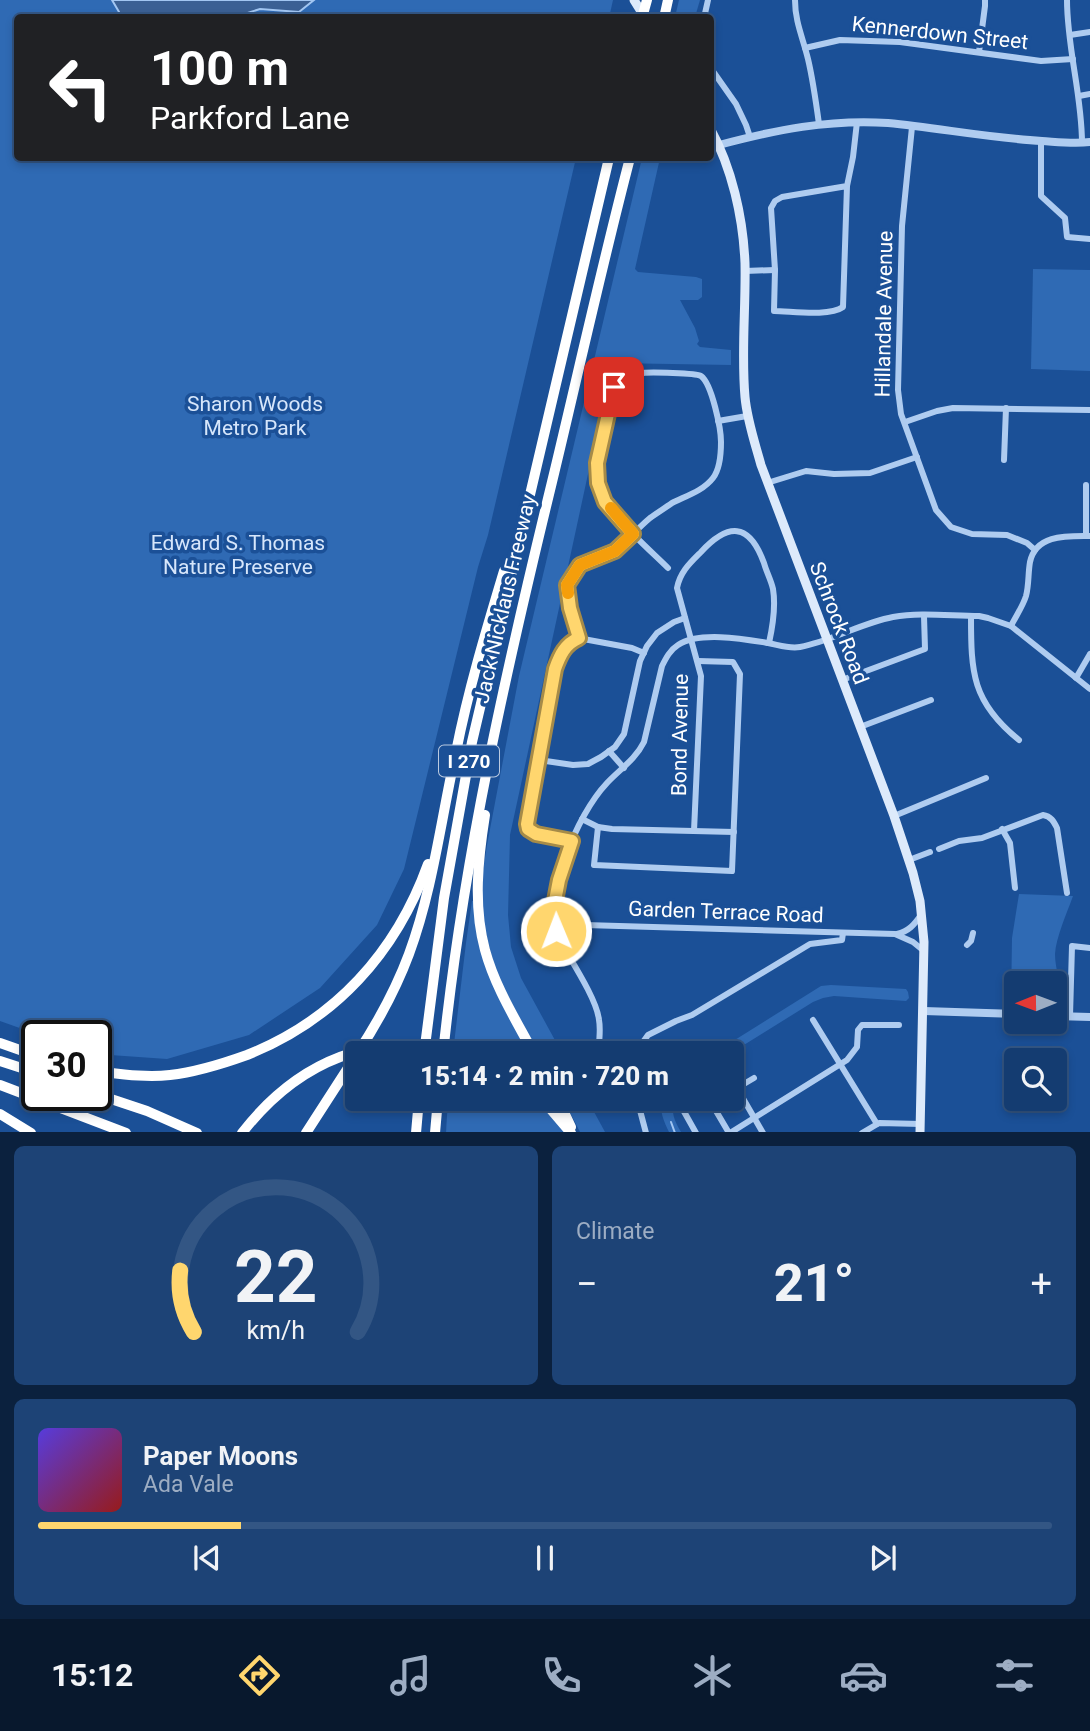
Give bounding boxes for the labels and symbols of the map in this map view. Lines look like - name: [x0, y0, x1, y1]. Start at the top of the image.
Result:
- street label: Kennerdown Street: [851, 12, 1029, 54]
- street label: Hillandale Avenue: [871, 230, 897, 398]
- pin: [584, 357, 644, 417]
- park label: Sharon Woods Metro Park: [187, 392, 323, 440]
- street label: Jack Nicklaus Freeway: [469, 492, 541, 706]
- park label: Edward S. Thomas Nature Preserve: [151, 531, 325, 579]
- street label: Schrock Road: [805, 559, 873, 687]
- street label: Bond Avenue: [667, 674, 693, 796]
- road number: I 270: [439, 746, 499, 776]
- position arrow: [519, 894, 593, 968]
- street label: Garden Terrace Road: [628, 897, 824, 927]
- north arrow: [1004, 971, 1068, 1034]
- speed limit sign: 30: [21, 1020, 112, 1111]

